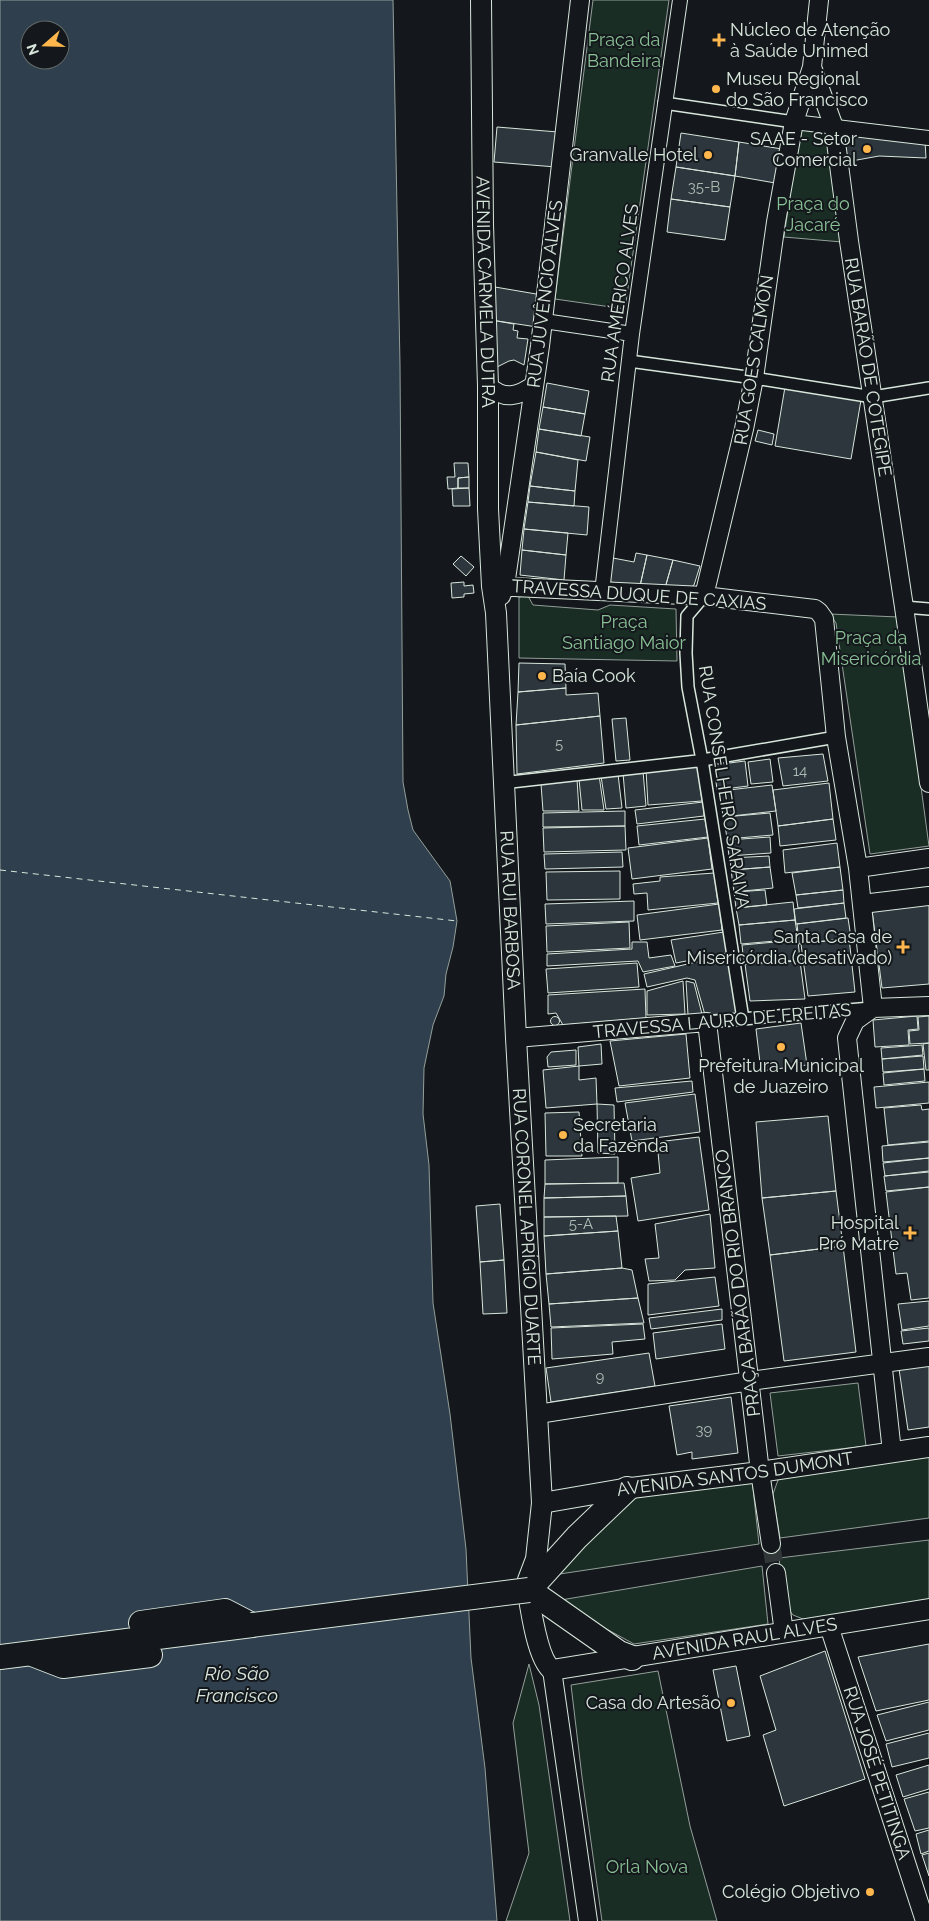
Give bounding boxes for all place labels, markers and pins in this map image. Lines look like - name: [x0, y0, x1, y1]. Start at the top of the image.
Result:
- place label: Núcleo de Atenção à Saúde Unimed: [730, 19, 890, 61]
- marker: Núcleo de Atenção à Saúde Unimed: [712, 33, 726, 47]
- place label: Museu Regional do São Francisco: [726, 68, 868, 110]
- marker: Museu Regional do São Francisco: [710, 83, 722, 95]
- place label: SAAE - Setor Comercial: [750, 128, 858, 170]
- marker: SAAE - Setor Comercial: [861, 143, 873, 155]
- place label: Granvalle Hotel: [570, 144, 698, 165]
- marker: Granvalle Hotel: [702, 149, 714, 161]
- place label: Baía Cook: [552, 665, 636, 686]
- marker: Baía Cook: [536, 670, 548, 682]
- place label: Santa Casa de Misericórdia (desativado): [687, 926, 892, 968]
- marker: Santa Casa de Misericórdia (desativado): [896, 940, 910, 954]
- marker: Prefeitura Municipal de Juazeiro: [775, 1041, 787, 1053]
- place label: Prefeitura Municipal de Juazeiro: [698, 1055, 864, 1097]
- place label: Secretaria da Fazenda: [573, 1114, 669, 1156]
- marker: Secretaria da Fazenda: [557, 1129, 569, 1141]
- place label: Hospital Pró Matre: [818, 1212, 899, 1254]
- marker: Hospital Pró Matre: [903, 1226, 917, 1240]
- place label: Casa do Artesão: [586, 1692, 721, 1713]
- marker: Casa do Artesão: [725, 1697, 737, 1709]
- place label: Colégio Objetivo: [722, 1881, 860, 1902]
- marker: Colégio Objetivo: [864, 1886, 876, 1898]

